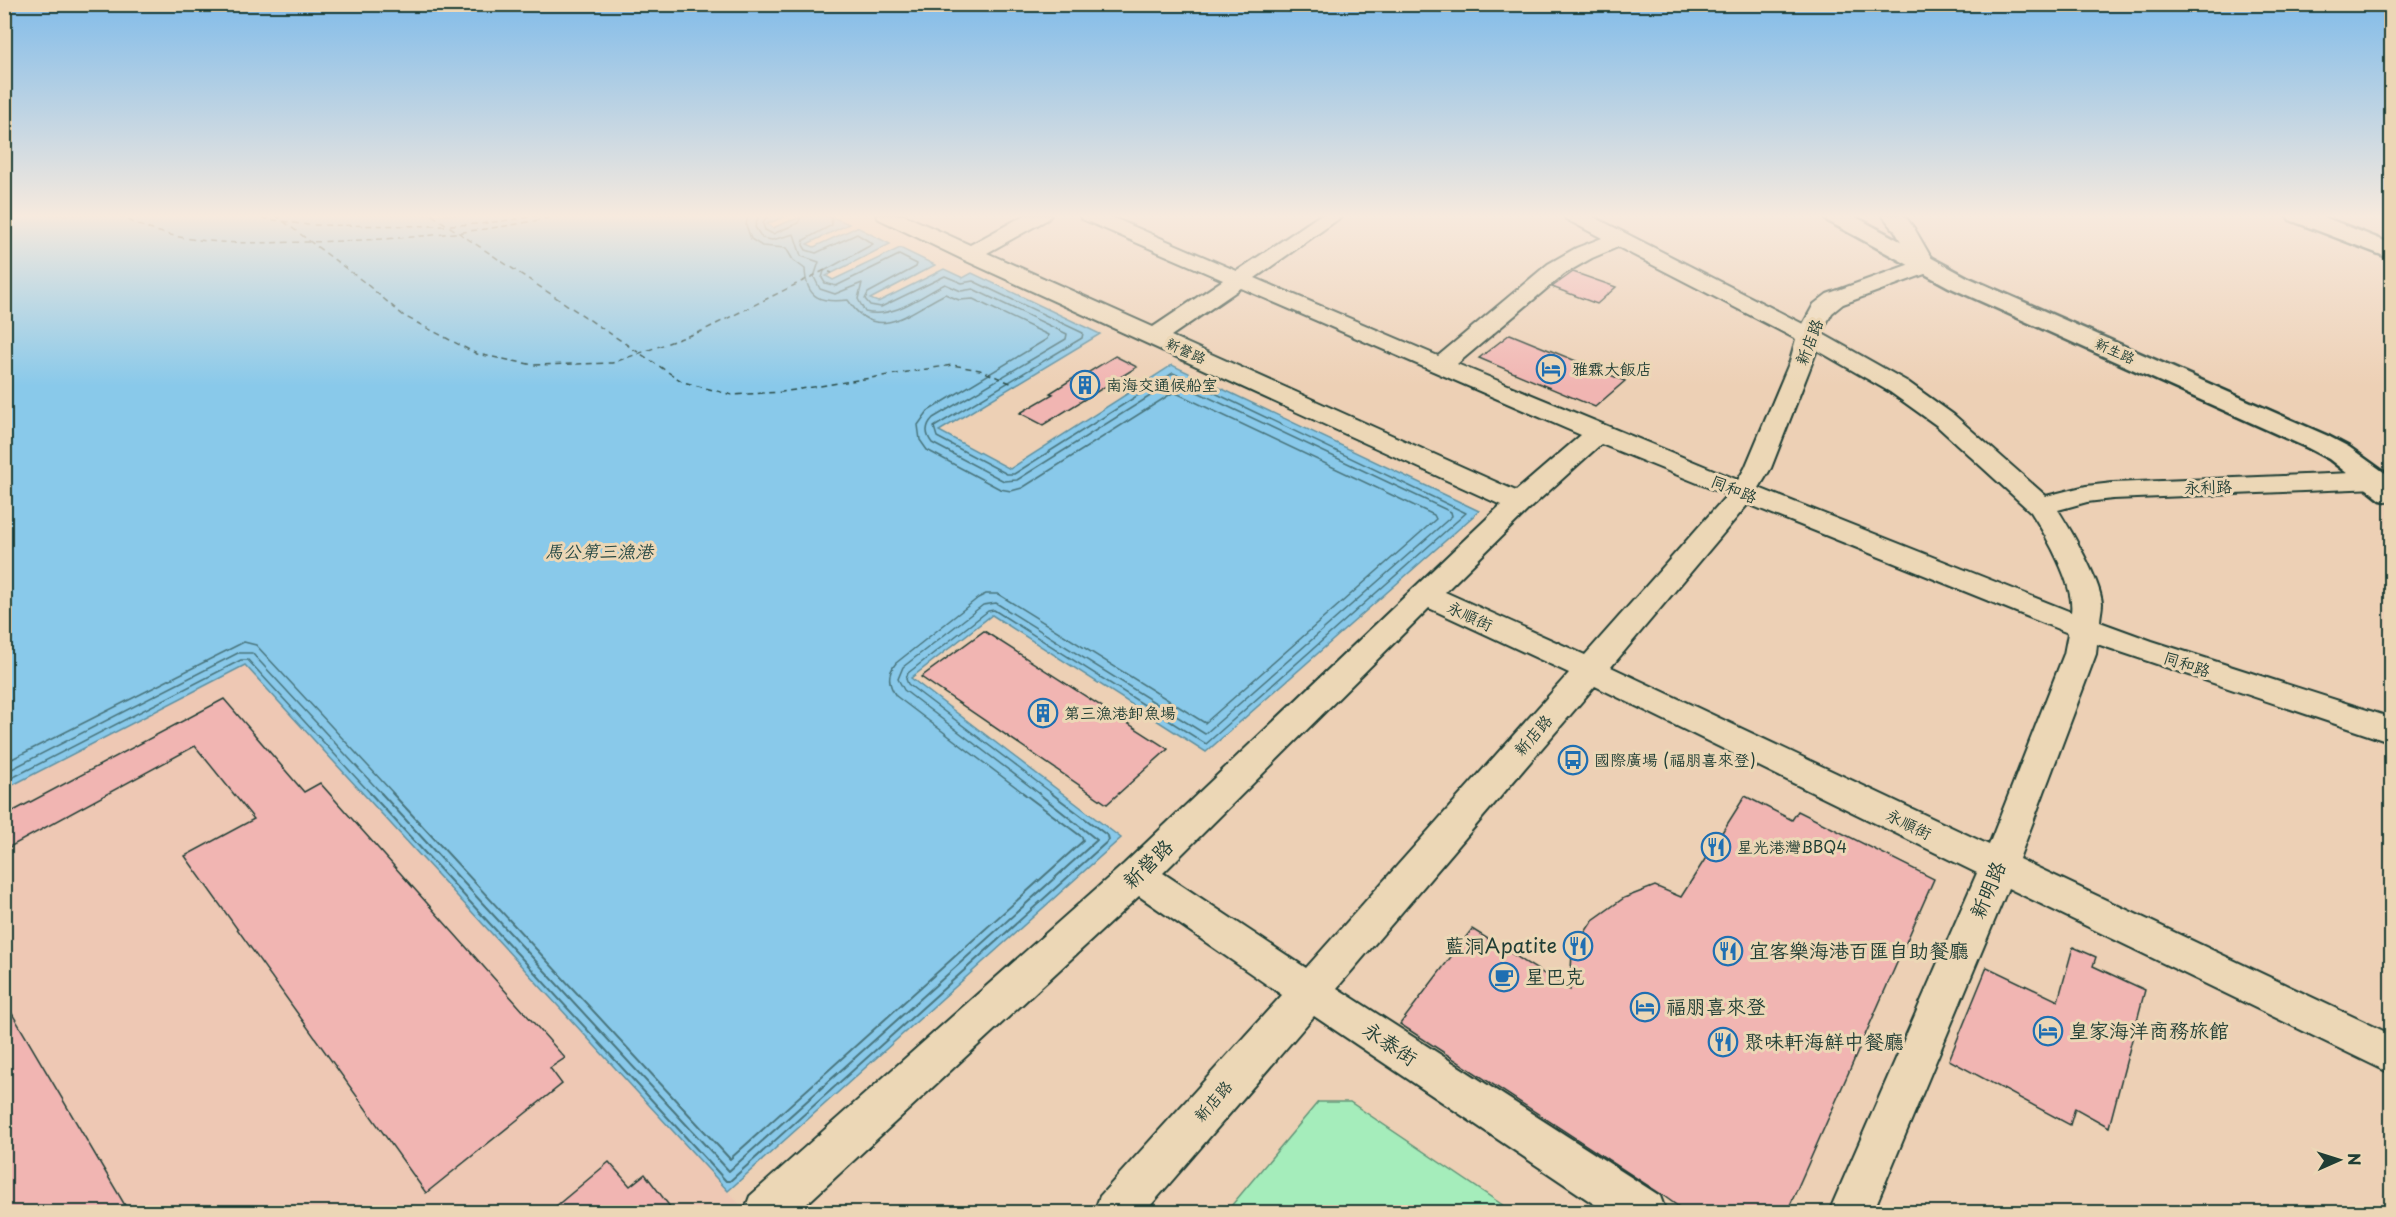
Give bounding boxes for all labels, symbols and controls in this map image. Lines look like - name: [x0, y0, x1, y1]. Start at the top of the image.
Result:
- street label: 新店路: [1788, 315, 1828, 368]
- street label: 新營路: [1163, 332, 1210, 369]
- street label: 新生路: [2092, 332, 2139, 369]
- hotel icon: 雅霖大飯店: [1535, 353, 1567, 385]
- place label: 雅霖大飯店: [1572, 356, 1652, 380]
- building icon: 南海交通候船室: [1069, 369, 1101, 401]
- place label: 南海交通候船室: [1106, 372, 1218, 396]
- street label: 同和路: [1708, 468, 1761, 508]
- street label: 永利路: [2184, 473, 2232, 499]
- water label: 馬公第三漁港: [545, 537, 655, 564]
- street label: 永順街: [1444, 594, 1497, 636]
- street label: 同和路: [2161, 644, 2214, 682]
- building icon: 第三漁港卸魚場: [1027, 697, 1059, 729]
- place label: 第三漁港卸魚場: [1064, 700, 1176, 724]
- street label: 新店路: [1507, 708, 1557, 760]
- bus stop icon: 國際廣場 (福朋喜來登): [1557, 744, 1589, 776]
- place label: 國際廣場 (福朋喜來登): [1594, 747, 1756, 771]
- street label: 永順街: [1883, 802, 1936, 844]
- street label: 新營路: [1115, 831, 1180, 895]
- restaurant icon: 星光港灣BBQ4: [1700, 831, 1732, 863]
- place label: 星光港灣BBQ4: [1737, 834, 1847, 858]
- street label: 新明路: [1962, 855, 2013, 923]
- place label: 藍洞Apatite: [1445, 930, 1557, 960]
- restaurant icon: 藍洞Apatite: [1562, 930, 1594, 962]
- restaurant icon: 宜客樂海港百匯自助餐廳: [1712, 935, 1744, 967]
- place label: 宜客樂海港百匯自助餐廳: [1749, 935, 1969, 965]
- cafe icon: 星巴克: [1488, 961, 1520, 993]
- place label: 星巴克: [1525, 961, 1585, 991]
- hotel icon: 福朋喜來登: [1629, 991, 1661, 1023]
- place label: 福朋喜來登: [1666, 991, 1766, 1021]
- street label: 永泰街: [1357, 1014, 1424, 1072]
- hotel icon: 皇家海洋商務旅館: [2032, 1015, 2064, 1047]
- place label: 皇家海洋商務旅館: [2069, 1015, 2229, 1045]
- restaurant icon: 聚味軒海鮮中餐廳: [1707, 1026, 1739, 1058]
- place label: 聚味軒海鮮中餐廳: [1744, 1026, 1904, 1056]
- street label: 新店路: [1187, 1074, 1237, 1126]
- north arrow: [2309, 1130, 2369, 1190]
- text: N: [2343, 1152, 2367, 1166]

